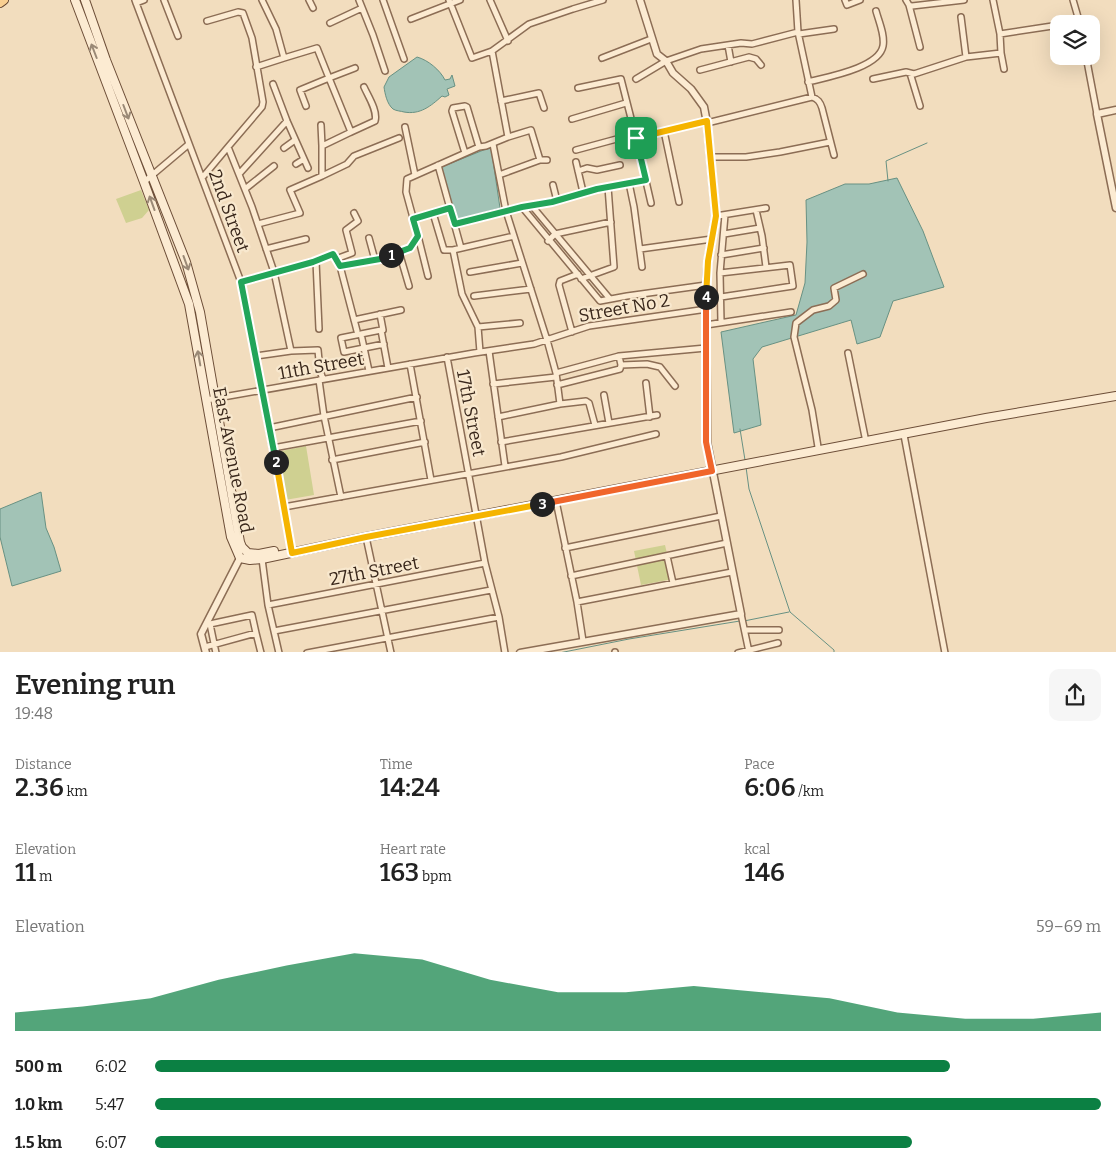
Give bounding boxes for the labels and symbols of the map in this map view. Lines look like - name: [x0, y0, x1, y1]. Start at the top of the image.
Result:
- one-way arrow: [89, 44, 98, 59]
- one-way arrow: [122, 103, 131, 119]
- pin: [615, 117, 657, 159]
- street label: 2nd Street: [204, 167, 254, 256]
- one-way arrow: [147, 196, 156, 211]
- pin: 1: [378, 242, 404, 268]
- one-way arrow: [181, 254, 191, 270]
- pin: 4: [694, 284, 718, 310]
- street label: Street No 2: [577, 289, 671, 327]
- street label: 11th Street: [276, 348, 366, 384]
- one-way arrow: [193, 351, 203, 367]
- street label: 17th Street: [452, 368, 490, 459]
- street label: East Avenue Road: [208, 385, 258, 535]
- pin: 2: [264, 450, 288, 474]
- pin: 3: [530, 492, 554, 516]
- street label: 27th Street: [327, 551, 421, 590]

